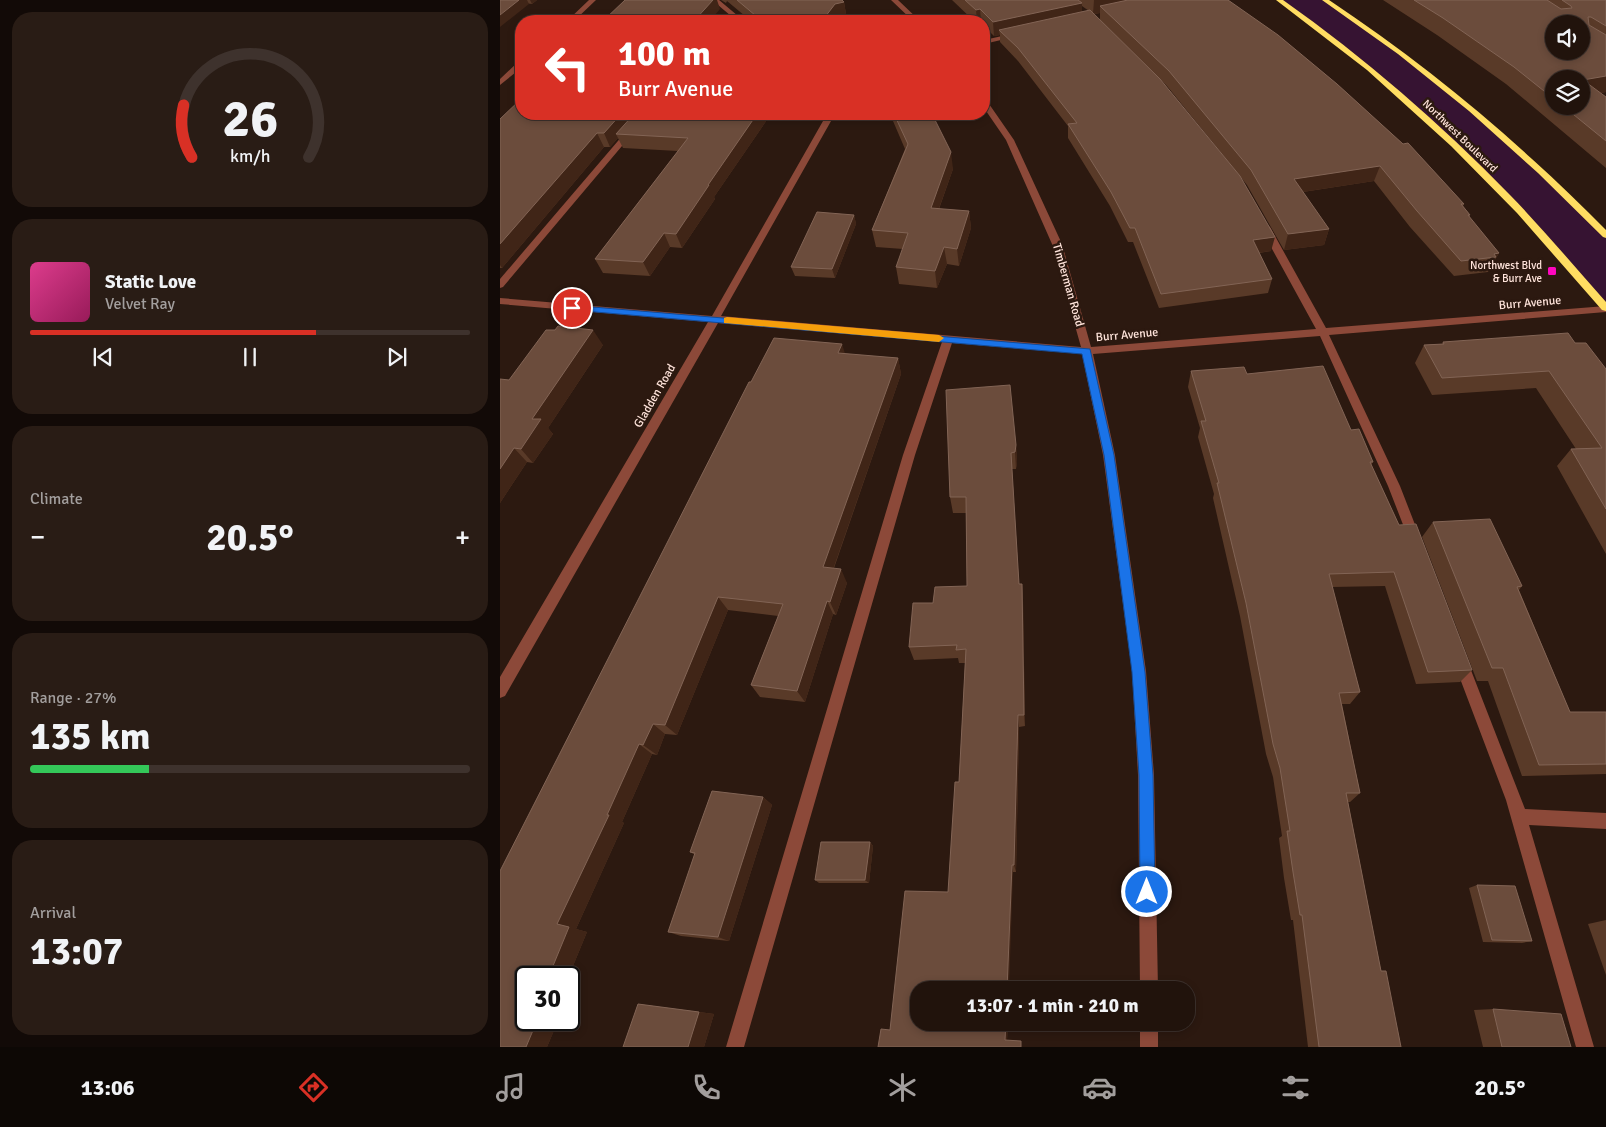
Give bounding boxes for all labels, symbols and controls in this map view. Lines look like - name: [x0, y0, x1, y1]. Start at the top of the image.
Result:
- map controls: [1545, 15, 1590, 115]
- button: sound: [1545, 15, 1590, 60]
- text: 100 m: [618, 32, 711, 75]
- icon: left: [535, 35, 600, 100]
- button: layers: [1545, 70, 1590, 115]
- text: Burr Avenue: [618, 75, 733, 102]
- text: 26: [222, 87, 278, 151]
- street label: Northwest Boulevard: [1420, 97, 1500, 175]
- text: km/h: [230, 145, 270, 167]
- street label: Timberman Road: [1049, 242, 1087, 328]
- place label: Northwest Blvd & Burr Ave: [1470, 259, 1542, 285]
- marker: Northwest Blvd & Burr Ave: [1546, 265, 1558, 277]
- text: Static Love: [105, 270, 196, 294]
- pin: [551, 287, 593, 329]
- street label: Burr Avenue: [1498, 293, 1562, 313]
- text: Velvet Ray: [105, 294, 175, 314]
- icon: arrive: [558, 294, 586, 322]
- street label: Burr Avenue: [1095, 325, 1159, 345]
- icon: previous: [89, 343, 117, 371]
- icon: pause: [236, 343, 264, 371]
- icon: next: [383, 343, 411, 371]
- street label: Gladden Road: [631, 362, 679, 430]
- text: Climate: [30, 489, 83, 509]
- text: 20.5°: [206, 514, 294, 561]
- text: −: [30, 520, 45, 554]
- text: +: [455, 520, 470, 554]
- text: Range · 27%: [30, 688, 116, 708]
- text: 135 km: [30, 713, 151, 760]
- position arrow: [1120, 865, 1172, 917]
- text: Arrival: [30, 903, 76, 923]
- text: 13:07: [30, 928, 123, 975]
- speed limit sign: 30: [515, 966, 580, 1031]
- text: 13:07 · 1 min · 210 m: [966, 994, 1139, 1018]
- icon: directions: [296, 1070, 331, 1105]
- icon: music: [493, 1070, 528, 1105]
- icon: phone: [689, 1070, 724, 1105]
- icon: climate: [885, 1070, 920, 1105]
- icon: car: [1082, 1070, 1117, 1105]
- icon: filters: [1278, 1070, 1313, 1105]
- text: 13:06: [81, 1074, 135, 1101]
- text: 20.5°: [1475, 1074, 1525, 1101]

